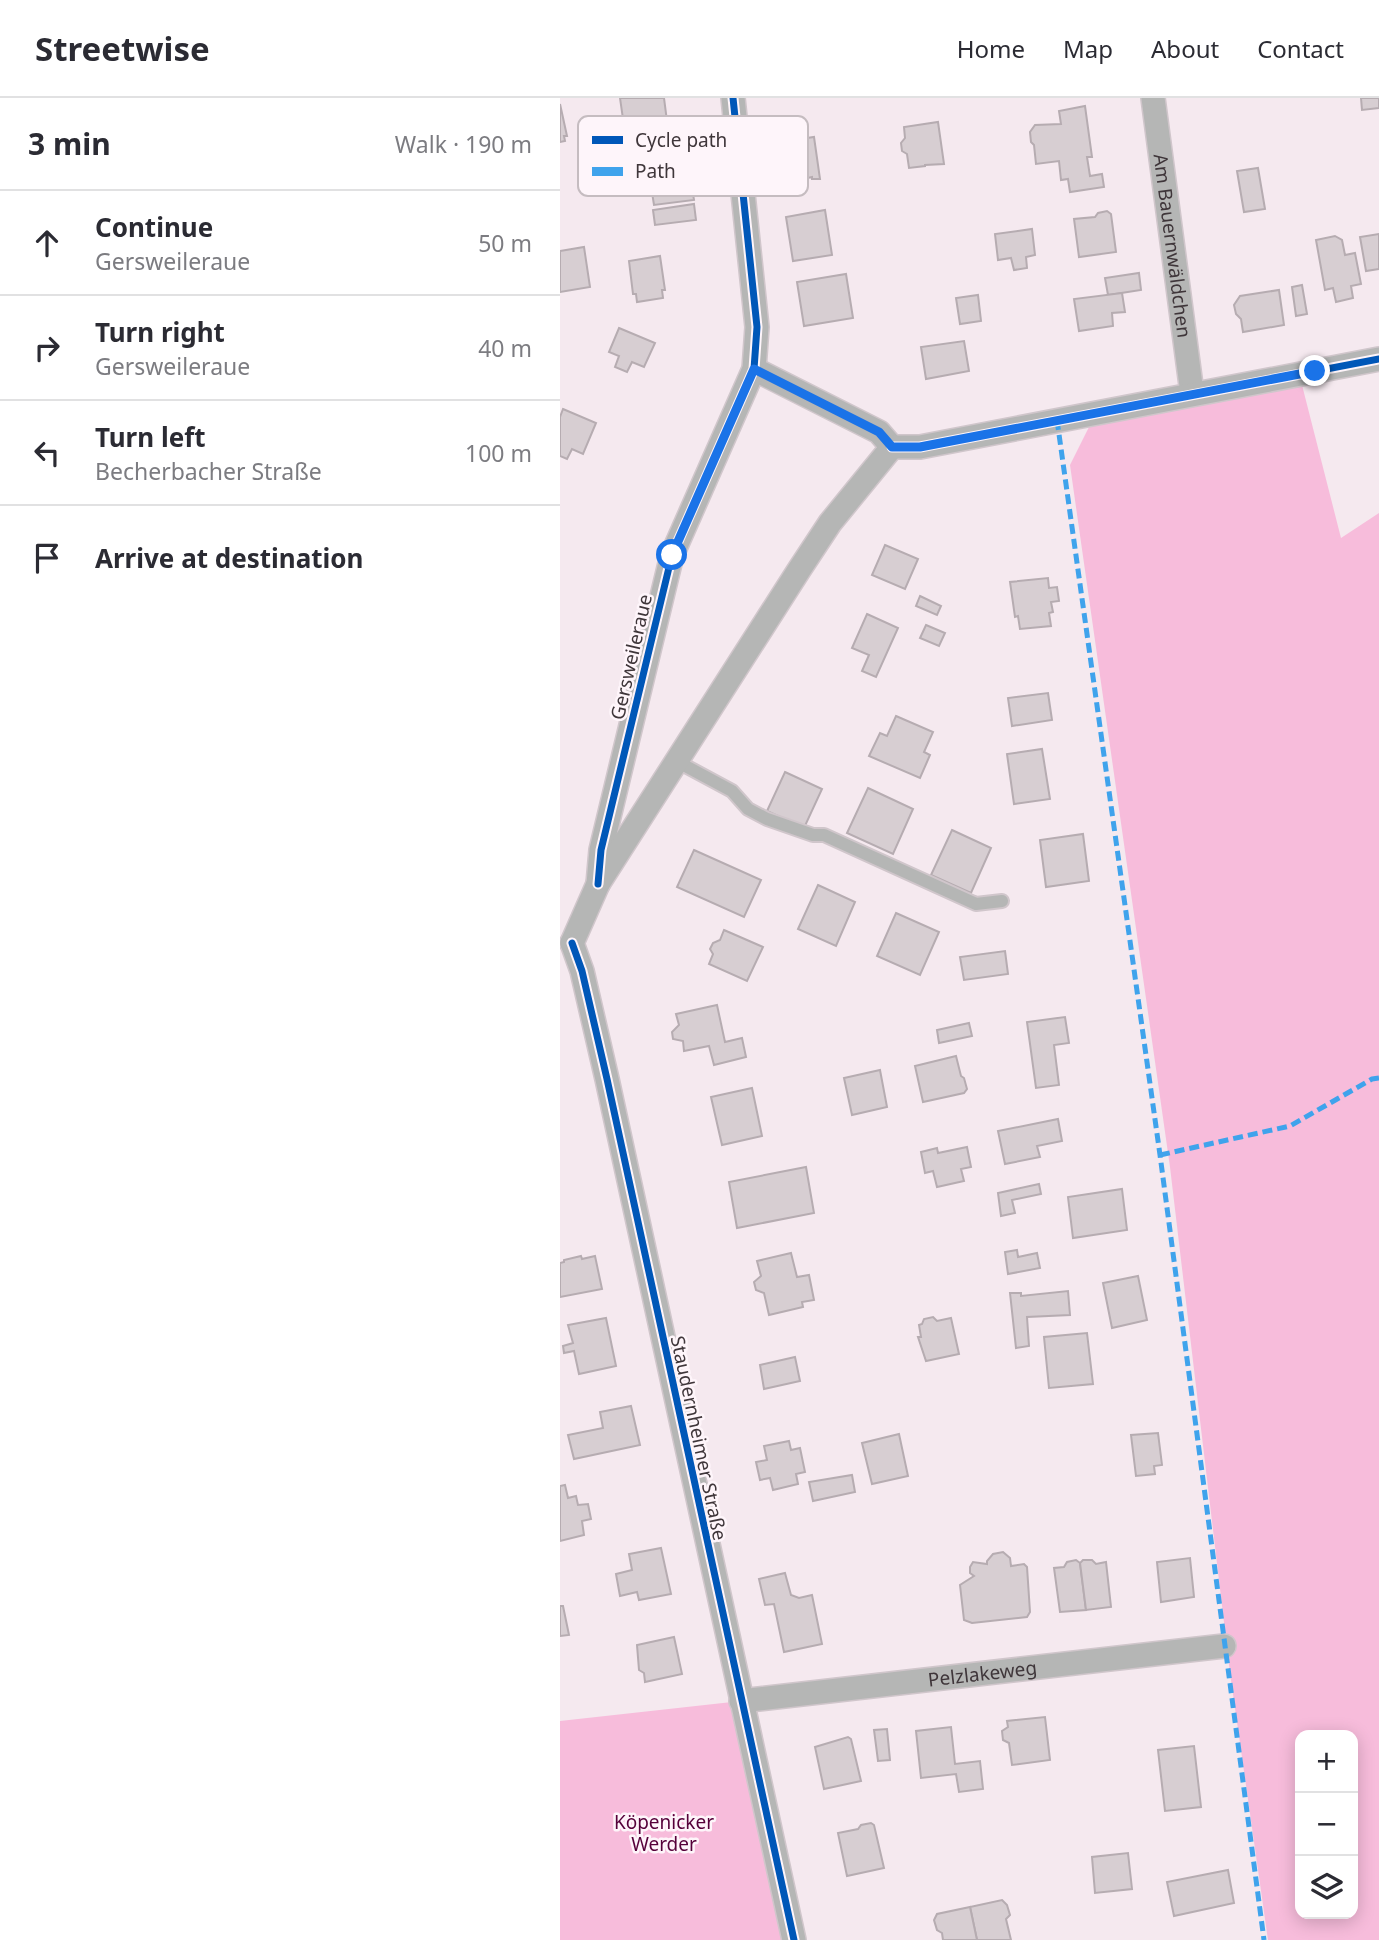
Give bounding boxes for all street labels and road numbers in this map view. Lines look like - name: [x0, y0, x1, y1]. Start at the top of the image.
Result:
- street label: Am Bauernwäldchen: [1147, 152, 1198, 339]
- street label: Gersweileraue: [604, 592, 658, 722]
- street label: Staudernheimer Straße: [665, 1333, 733, 1543]
- street label: Pelzlakeweg: [927, 1654, 1038, 1693]

